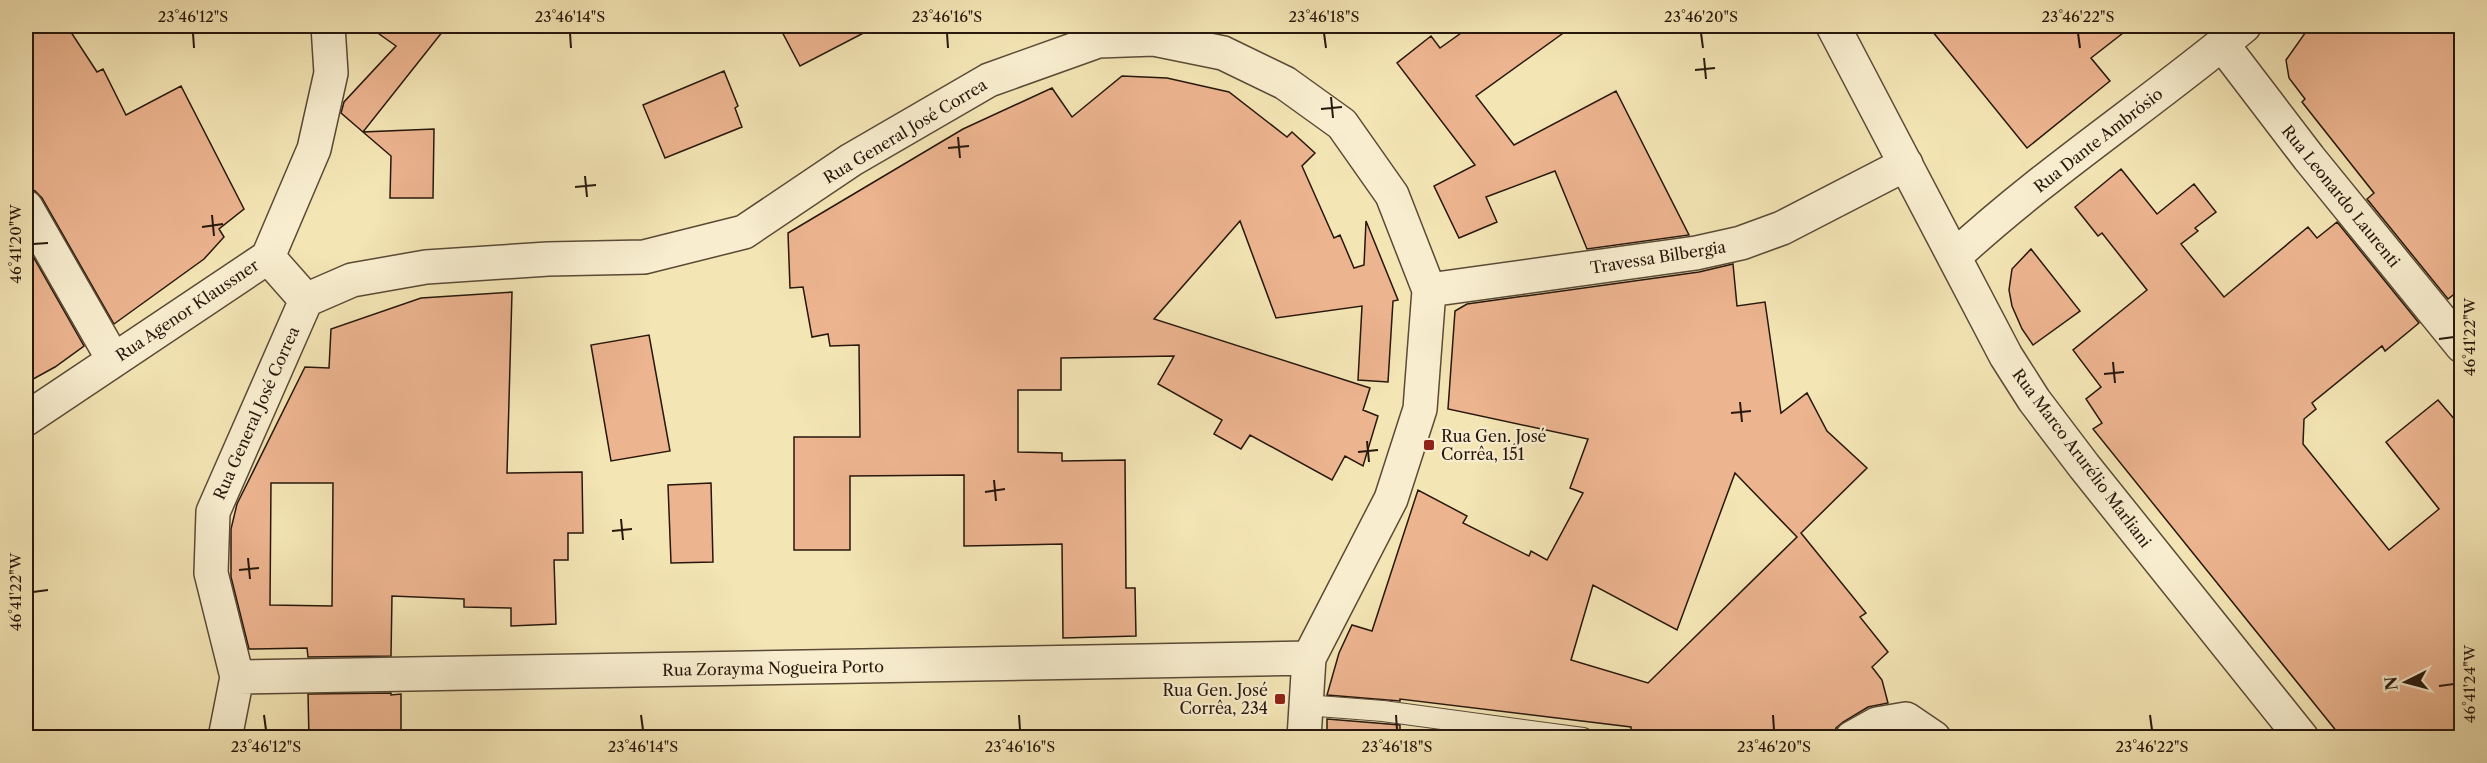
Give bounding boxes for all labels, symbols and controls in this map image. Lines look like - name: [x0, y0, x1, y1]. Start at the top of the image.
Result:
- text: 23°46'12"S: [158, 7, 228, 26]
- text: 23°46'14"S: [535, 7, 605, 26]
- text: 23°46'16"S: [912, 7, 982, 26]
- text: 23°46'18"S: [1289, 7, 1360, 26]
- text: 23°46'20"S: [1664, 7, 1738, 26]
- text: 23°46'22"S: [2041, 7, 2115, 26]
- street label: Rua General José Correa: [820, 74, 991, 188]
- street label: Rua Dante Ambrósio: [2030, 83, 2167, 197]
- street label: Rua Leonardo Laurenti: [2278, 121, 2405, 271]
- text: 46°41'20"W: [6, 204, 25, 284]
- street label: Travessa Bilbergia: [1589, 236, 1728, 278]
- street label: Rua Agenor Klaussner: [112, 255, 263, 365]
- text: 46°41'22"W: [2460, 297, 2479, 376]
- street label: Rua General José Correa: [209, 323, 303, 503]
- street label: Rua Marco Arurélio Marliani: [2008, 365, 2156, 551]
- place label: Rua Gen. José Corrêa, 151: [1441, 426, 1547, 464]
- marker: Rua Gen. José Corrêa, 151: [1422, 438, 1436, 452]
- text: 46°41'22"W: [6, 552, 25, 631]
- text: 46°41'24"W: [2460, 644, 2479, 723]
- north arrow: [2376, 652, 2436, 712]
- street label: Rua Zorayma Nogueira Porto: [662, 656, 884, 680]
- text: N: [2380, 676, 2402, 692]
- place label: Rua Gen. José Corrêa, 234: [1162, 680, 1268, 718]
- marker: Rua Gen. José Corrêa, 234: [1273, 692, 1287, 706]
- text: 23°46'12"S: [231, 737, 301, 756]
- text: 23°46'14"S: [608, 737, 678, 756]
- text: 23°46'16"S: [985, 737, 1055, 756]
- text: 23°46'18"S: [1362, 737, 1433, 756]
- text: 23°46'20"S: [1737, 737, 1811, 756]
- text: 23°46'22"S: [2115, 737, 2189, 756]

